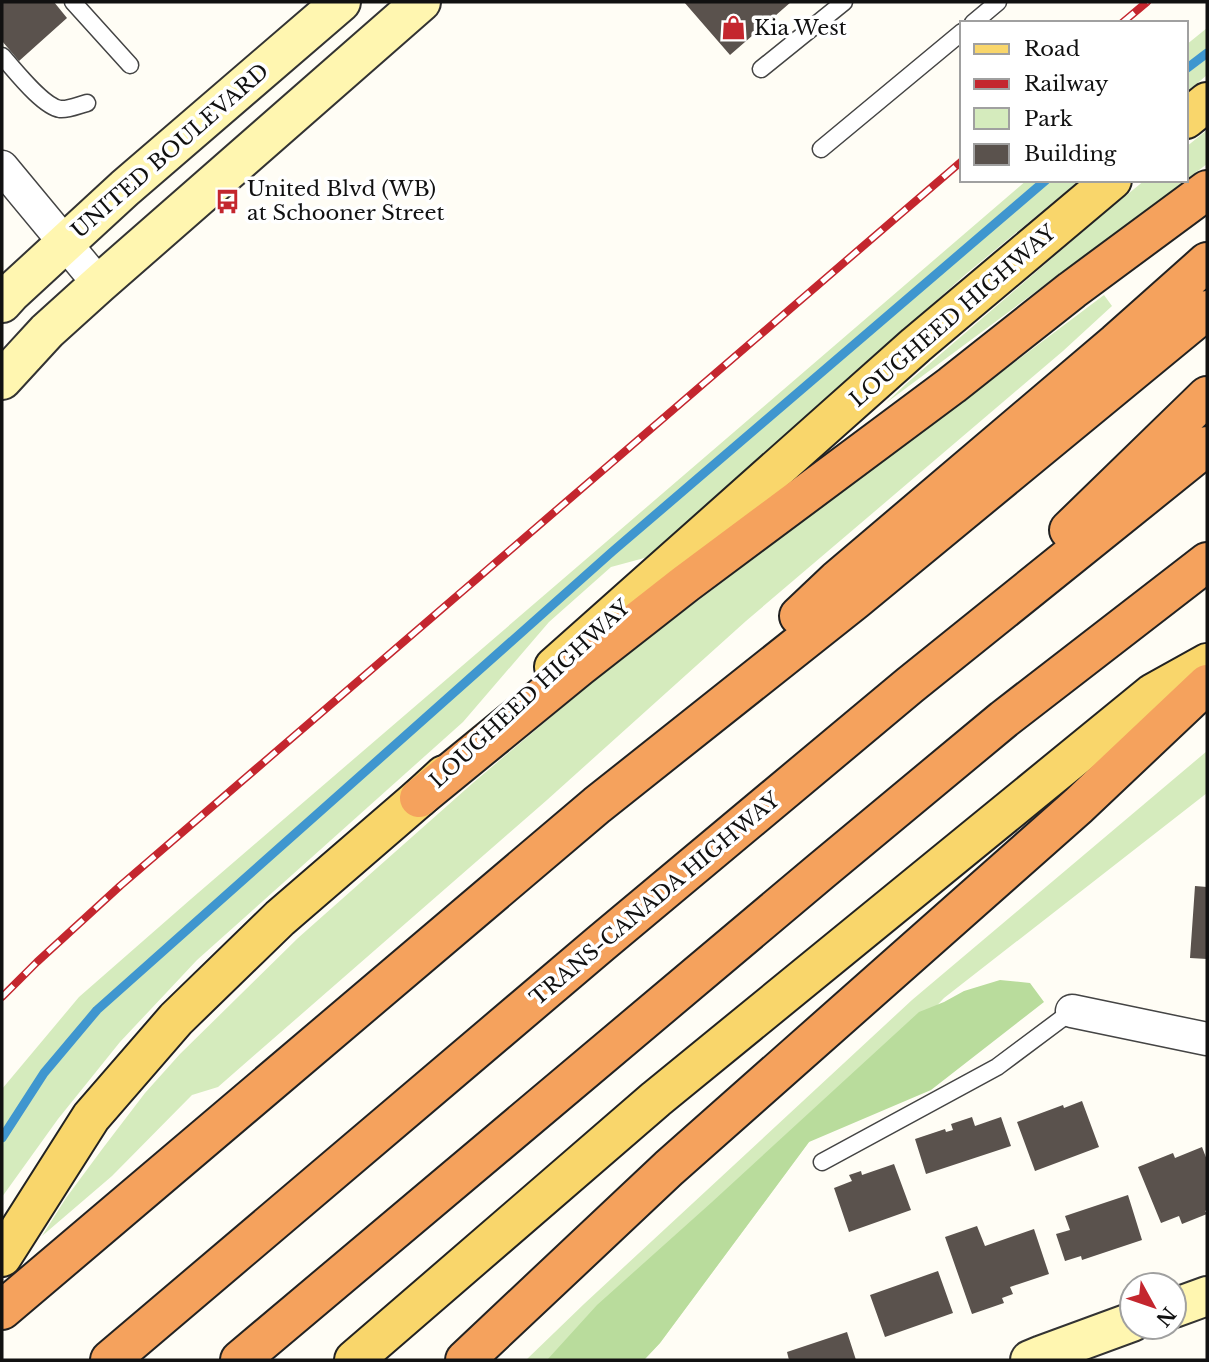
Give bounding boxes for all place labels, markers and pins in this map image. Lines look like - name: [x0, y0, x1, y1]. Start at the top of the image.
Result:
- shop icon: Kia West: [720, 14, 748, 42]
- place label: Kia West: [754, 15, 847, 41]
- place label: United Blvd (WB) at Schooner Street: [247, 176, 445, 226]
- bus stop icon: United Blvd (WB) at Schooner Street: [213, 187, 241, 215]

